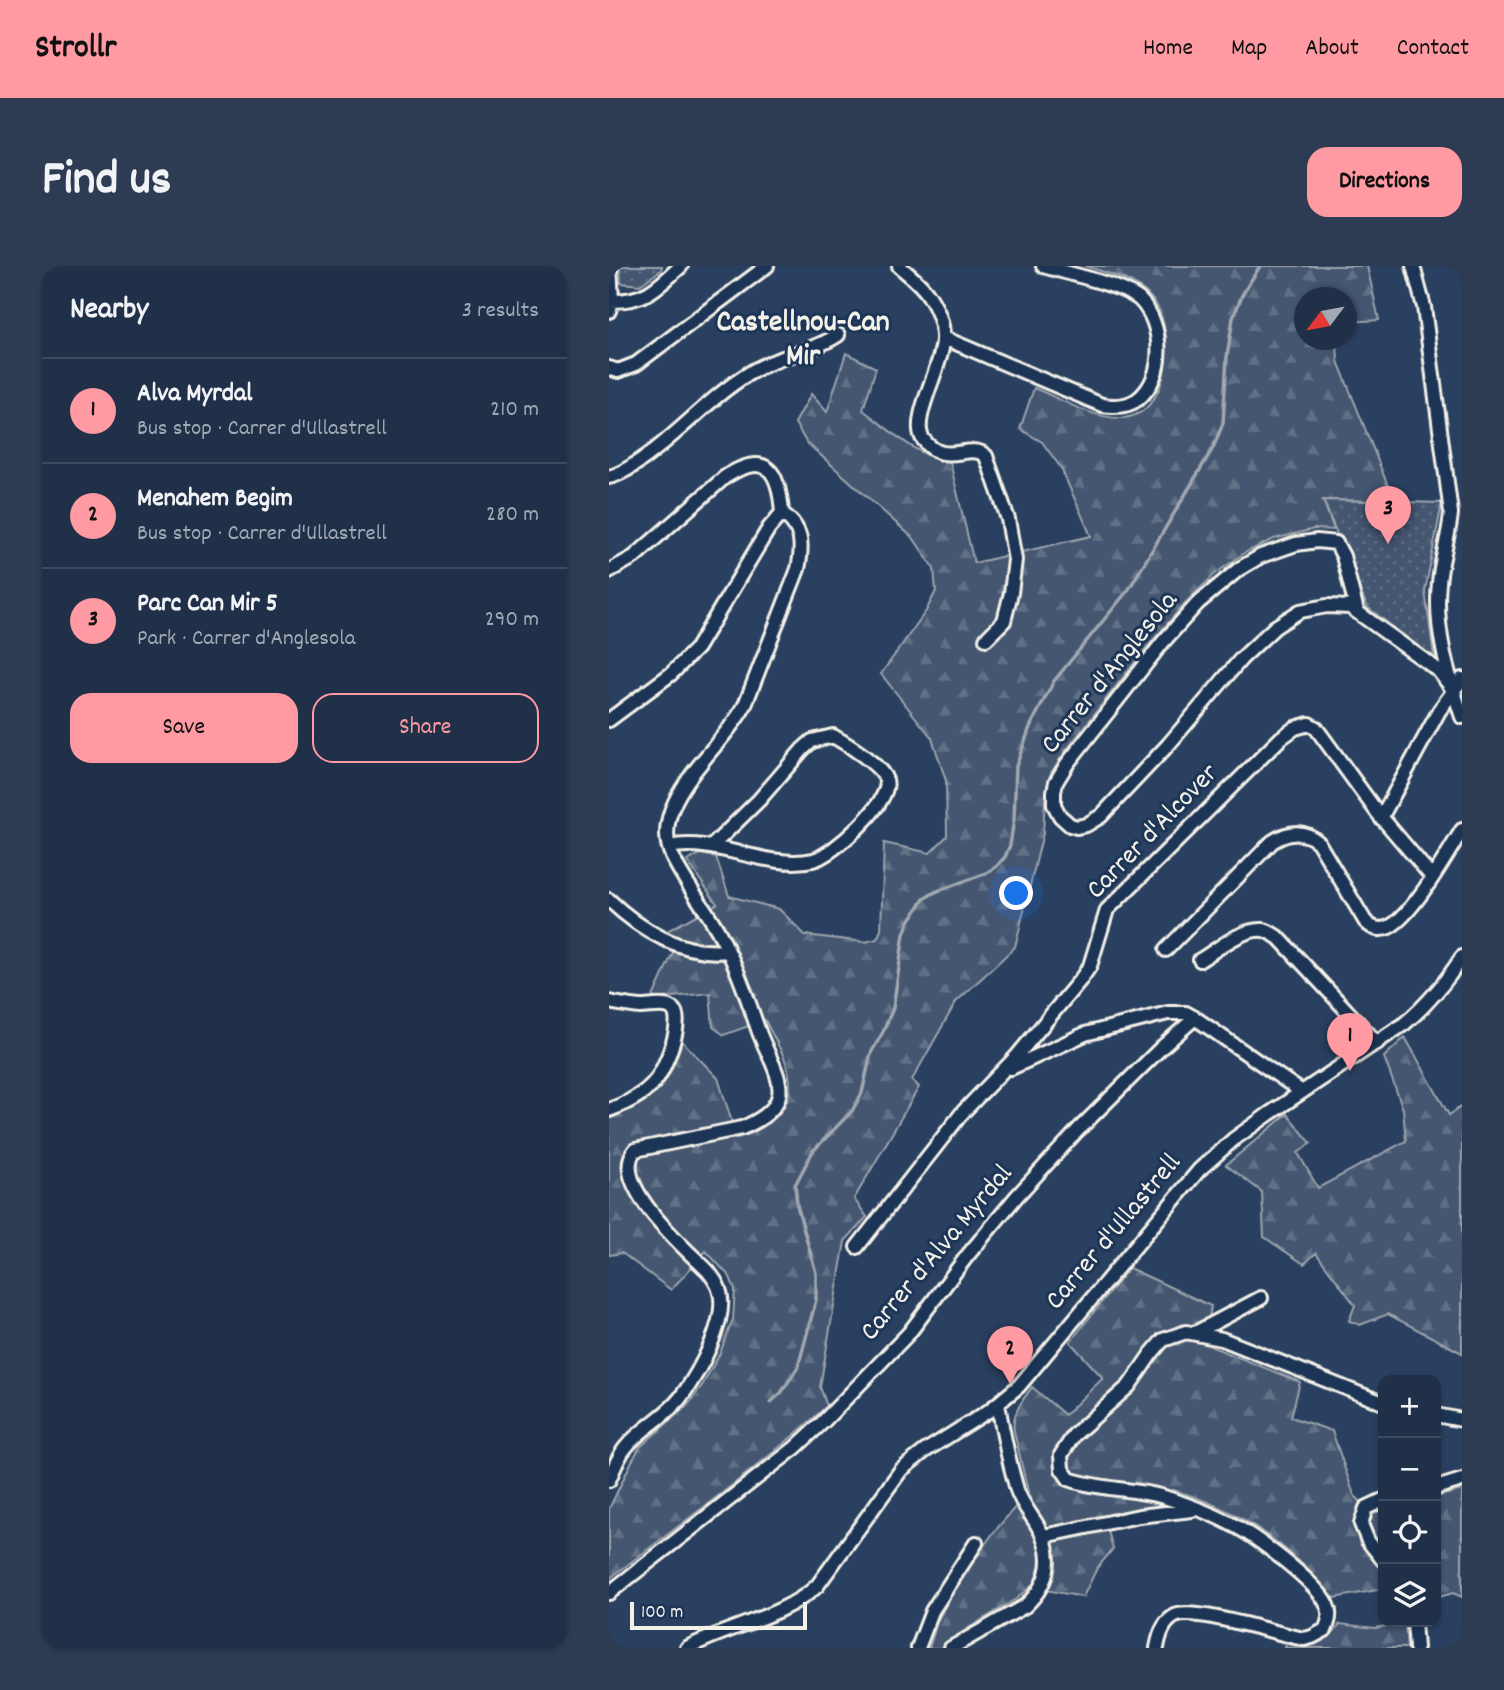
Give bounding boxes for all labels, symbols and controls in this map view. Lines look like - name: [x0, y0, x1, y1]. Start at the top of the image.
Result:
- text: Strollr: [35, 26, 117, 73]
- text: Home: [1143, 32, 1193, 66]
- text: Map: [1231, 32, 1267, 66]
- text: About: [1305, 32, 1359, 66]
- text: Contact: [1397, 32, 1469, 66]
- text: Find us: [42, 147, 171, 217]
- button: Directions: [1307, 147, 1462, 217]
- north arrow: [1294, 287, 1357, 350]
- text: Nearby: [70, 290, 148, 333]
- text: 3 results: [462, 295, 539, 328]
- district label: Castellnou-Can Mir: [716, 303, 890, 380]
- text: Alva Myrdal: [137, 376, 252, 413]
- text: 1: [90, 394, 96, 427]
- text: 210 m: [490, 394, 539, 427]
- text: Bus stop · Carrer d'Ullastrell: [137, 413, 387, 446]
- text: Menahem Begim: [137, 481, 293, 518]
- pin: 3: [1365, 486, 1411, 544]
- text: 2: [88, 499, 98, 532]
- text: 280 m: [486, 499, 539, 532]
- text: Bus stop · Carrer d'Ullastrell: [137, 518, 387, 551]
- street label: Carrer d'Anglesola: [1033, 583, 1190, 764]
- text: Parc Can Mir 5: [137, 586, 278, 623]
- text: 3: [88, 604, 98, 637]
- text: 290 m: [485, 604, 539, 637]
- text: Park · Carrer d'Anglesola: [137, 623, 355, 656]
- button: Save: [70, 693, 298, 763]
- button: Share: [312, 693, 539, 763]
- street label: Carrer d'Alcover: [1079, 756, 1230, 910]
- your location: [999, 876, 1033, 910]
- pin: 1: [1327, 1013, 1373, 1071]
- street label: Carrer d'Ullastrell: [1037, 1146, 1193, 1320]
- street label: Carrer d'Alva Myrdal: [852, 1157, 1024, 1351]
- pin: 2: [987, 1326, 1033, 1384]
- map controls: [1378, 1375, 1441, 1627]
- button: +: [1378, 1375, 1441, 1438]
- button: −: [1378, 1438, 1441, 1501]
- button: locate: [1378, 1501, 1441, 1564]
- button: layers: [1378, 1564, 1441, 1627]
- scale bar: [630, 1599, 807, 1631]
- text: 100 m: [641, 1600, 683, 1627]

